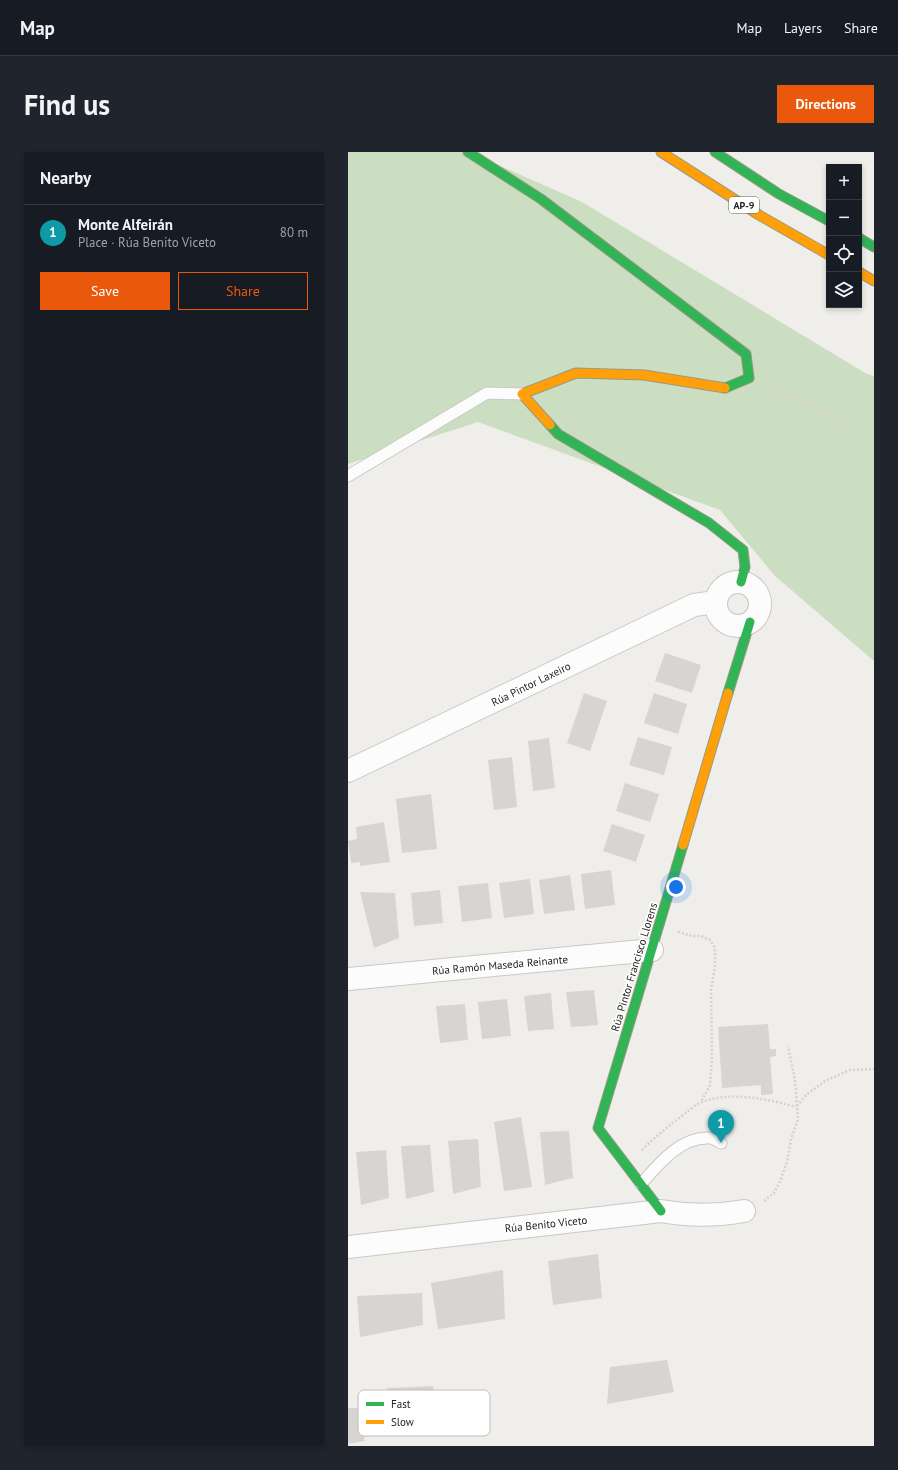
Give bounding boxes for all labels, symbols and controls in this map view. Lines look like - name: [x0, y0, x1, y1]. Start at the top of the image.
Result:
- text: Map: [20, 16, 55, 40]
- text: Map: [736, 19, 762, 37]
- text: Layers: [784, 19, 822, 37]
- text: Share: [844, 19, 878, 37]
- button: Directions: [777, 85, 874, 123]
- text: Find us: [24, 86, 110, 123]
- map controls: [826, 164, 862, 308]
- button: +: [826, 164, 862, 200]
- text: Nearby: [40, 167, 91, 189]
- road number: AP-9: [729, 197, 759, 213]
- button: −: [826, 200, 862, 236]
- text: Monte Alfeirán: [78, 215, 173, 234]
- text: 1: [49, 224, 57, 241]
- text: 80 m: [280, 224, 308, 241]
- text: Place · Rúa Benito Viceto: [78, 234, 216, 251]
- button: locate: [826, 236, 862, 272]
- button: Save: [40, 272, 170, 310]
- button: Share: [178, 272, 308, 310]
- button: layers: [826, 272, 862, 308]
- street label: Rúa Pintor Laxeiro: [489, 659, 573, 709]
- your location: [666, 877, 686, 897]
- street label: Rúa Pintor Francisco Llorens: [608, 901, 660, 1033]
- street label: Rúa Ramón Maseda Reinante: [431, 952, 569, 978]
- pin: 1: [708, 1110, 734, 1143]
- street label: Rúa Benito Viceto: [504, 1213, 588, 1235]
- legend: [358, 1390, 490, 1436]
- text: Fast: [391, 1397, 411, 1411]
- text: Slow: [391, 1415, 414, 1429]

